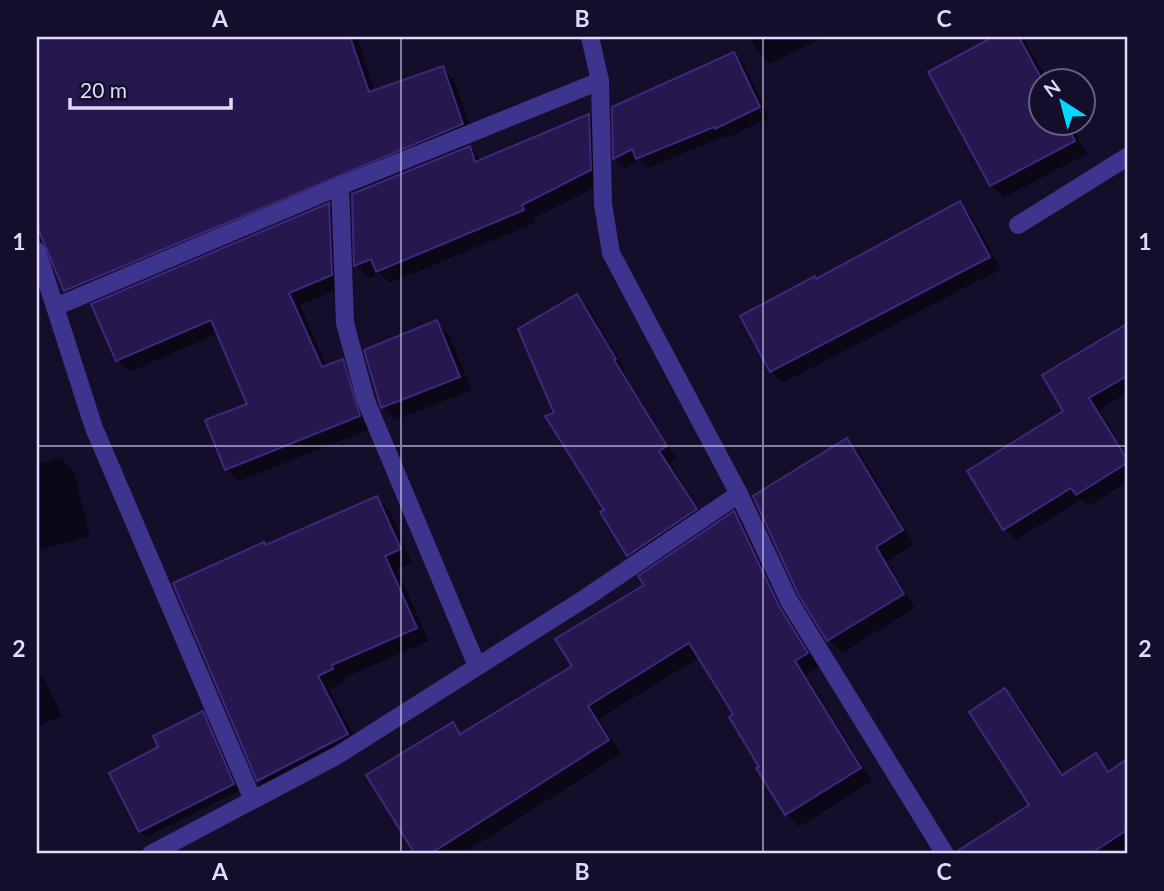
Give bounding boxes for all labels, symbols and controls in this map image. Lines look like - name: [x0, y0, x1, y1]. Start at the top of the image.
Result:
- text: A: [211, 4, 229, 32]
- text: B: [574, 4, 590, 32]
- text: C: [936, 4, 952, 32]
- scale bar: [70, 66, 231, 110]
- north arrow: [1028, 66, 1098, 136]
- text: N: [1039, 74, 1064, 101]
- text: 20 m: [80, 77, 127, 102]
- text: 1: [12, 227, 26, 255]
- text: 1: [1138, 227, 1152, 255]
- text: 2: [12, 634, 26, 662]
- text: 2: [1138, 634, 1152, 662]
- text: A: [211, 857, 229, 885]
- text: B: [574, 857, 590, 885]
- text: C: [936, 857, 952, 885]

